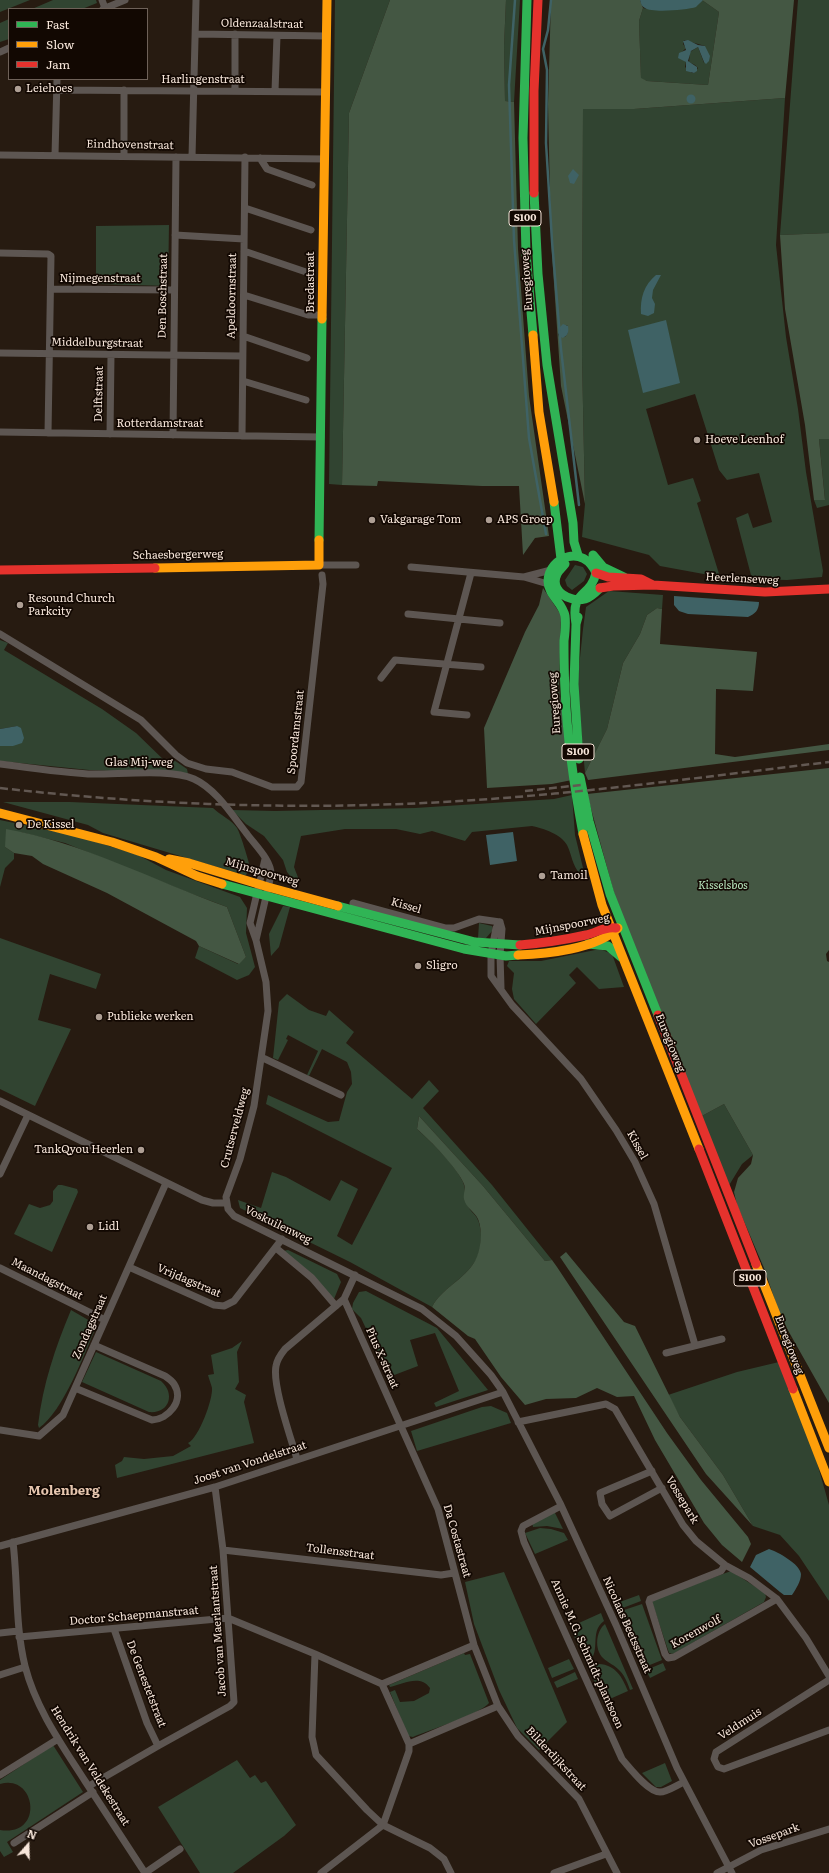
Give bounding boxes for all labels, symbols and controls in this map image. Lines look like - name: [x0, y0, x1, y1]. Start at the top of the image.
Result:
- legend: [8, 8, 148, 80]
- text: Fast: [46, 15, 69, 33]
- street label: Oldenzaalstraat: [221, 17, 303, 31]
- text: Slow: [46, 35, 74, 53]
- text: Jam: [46, 55, 70, 73]
- street label: Harlingenstraat: [161, 73, 245, 87]
- place label: Leiehoes: [26, 82, 72, 96]
- marker: Leiehoes: [13, 84, 23, 94]
- street label: Eindhovenstraat: [86, 138, 174, 152]
- road number: S100: [509, 210, 541, 226]
- street label: Euregioweg: [518, 249, 536, 311]
- street label: Bredastraat: [304, 252, 318, 312]
- street label: Den Boschstraat: [156, 253, 170, 339]
- street label: Apeldoornstraat: [225, 253, 239, 339]
- street label: Nijmegenstraat: [59, 272, 141, 286]
- street label: Middelburgstraat: [51, 336, 143, 350]
- street label: Delftstraat: [92, 366, 106, 422]
- street label: Rotterdamstraat: [117, 417, 203, 431]
- place label: Hoeve Leenhof: [705, 433, 784, 447]
- marker: Hoeve Leenhof: [692, 435, 702, 445]
- place label: Vakgarage Tom: [380, 513, 461, 527]
- place label: APS Groep: [497, 513, 553, 527]
- marker: Vakgarage Tom: [367, 515, 377, 525]
- marker: APS Groep: [484, 515, 494, 525]
- street label: Schaesbergerweg: [133, 548, 223, 562]
- street label: Heerlenseweg: [705, 570, 779, 588]
- place label: Resound Church Parkcity: [28, 592, 115, 618]
- marker: Resound Church Parkcity: [15, 600, 25, 610]
- street label: Euregioweg: [546, 672, 564, 734]
- street label: Spoordamstraat: [285, 689, 307, 775]
- road number: S100: [562, 744, 594, 760]
- street label: Glas Mij-weg: [105, 756, 173, 770]
- place label: De Kissel: [27, 818, 74, 832]
- marker: De Kissel: [14, 820, 24, 830]
- street label: Mijnspoorweg: [224, 855, 300, 889]
- place label: Tamoil: [550, 869, 588, 883]
- marker: Tamoil: [537, 871, 547, 881]
- park label: Kisselsbos: [698, 879, 748, 893]
- street label: Kissel: [389, 895, 423, 917]
- street label: Mijnspoorweg: [533, 911, 611, 939]
- place label: Sligro: [426, 959, 458, 973]
- marker: Sligro: [413, 961, 423, 971]
- place label: Publieke werken: [107, 1010, 194, 1024]
- marker: Publieke werken: [94, 1012, 104, 1022]
- street label: Euregioweg: [652, 1012, 688, 1074]
- street label: Crutserveldweg: [218, 1086, 252, 1170]
- street label: Kissel: [624, 1128, 650, 1162]
- place label: TankQyou Heerlen: [34, 1143, 133, 1157]
- marker: TankQyou Heerlen: [136, 1145, 146, 1155]
- street label: Voskuilenweg: [242, 1203, 314, 1247]
- place label: Lidl: [98, 1220, 119, 1234]
- marker: Lidl: [85, 1222, 95, 1232]
- street label: Maandagstraat: [9, 1255, 85, 1303]
- street label: Vrijdagstraat: [155, 1262, 223, 1300]
- road number: S100: [734, 1270, 766, 1286]
- street label: Zondagstraat: [70, 1293, 110, 1361]
- street label: Euregioweg: [772, 1314, 806, 1376]
- street label: Pius X-straat: [363, 1325, 401, 1391]
- street label: Joost van Vondelstraat: [192, 1438, 308, 1488]
- street label: Vossepark: [663, 1474, 701, 1526]
- district label: Molenberg: [28, 1483, 100, 1499]
- street label: Da Costastraat: [440, 1503, 474, 1579]
- street label: Tollensstraat: [305, 1541, 375, 1563]
- street label: Jacob van Maerlantstraat: [207, 1565, 229, 1697]
- street label: Nicolaas Beetsstraat: [600, 1574, 654, 1676]
- street label: Annie M.G. Schmidt-plantsoen: [548, 1577, 626, 1731]
- street label: Doctor Schaepmanstraat: [69, 1604, 199, 1628]
- street label: Korenwolf: [669, 1613, 723, 1651]
- street label: De Genestetstraat: [123, 1639, 169, 1729]
- street label: Hendrik van Veldekestraat: [48, 1704, 132, 1828]
- street label: Veldmuis: [716, 1705, 764, 1743]
- street label: Bilderdijkstraat: [523, 1724, 589, 1794]
- street label: Vossepark: [747, 1821, 801, 1851]
- north arrow: [8, 1825, 48, 1865]
- text: N: [25, 1825, 39, 1843]

